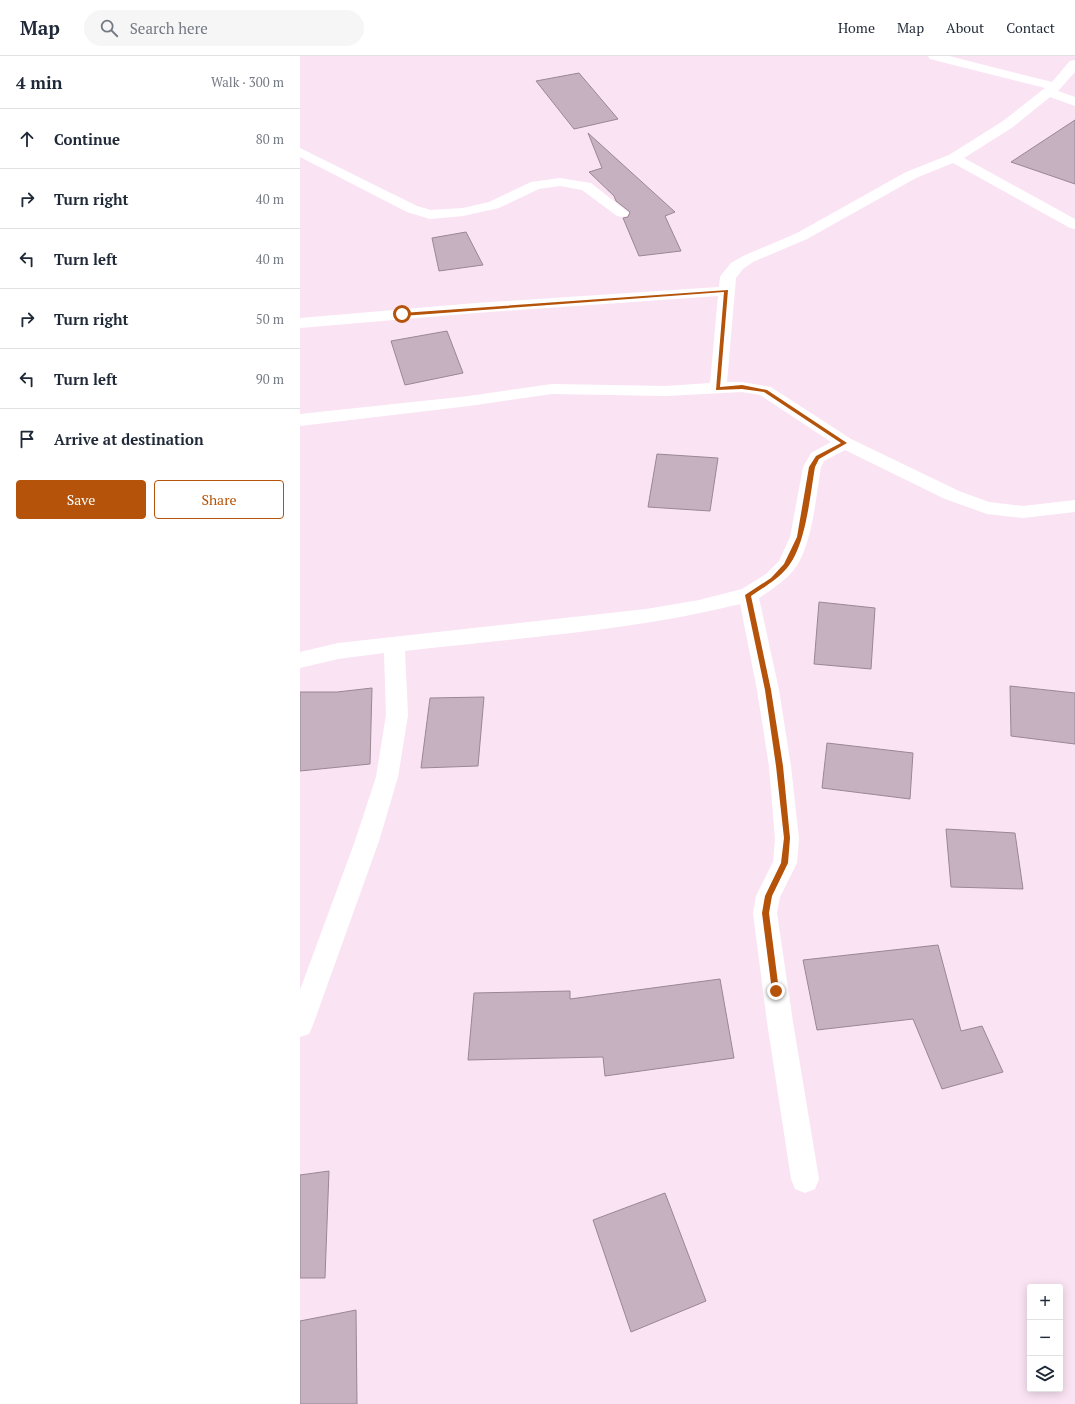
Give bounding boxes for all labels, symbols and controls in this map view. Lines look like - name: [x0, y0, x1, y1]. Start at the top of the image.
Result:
- search box: [84, 10, 364, 46]
- text: Map: [20, 15, 60, 40]
- icon: search: [98, 17, 120, 39]
- text: Search here: [130, 18, 208, 38]
- text: Home: [838, 18, 875, 37]
- text: Map: [897, 18, 924, 37]
- text: About: [946, 18, 984, 37]
- text: Contact: [1006, 18, 1055, 37]
- text: 4 min: [16, 71, 63, 94]
- text: Walk · 300 m: [211, 73, 284, 91]
- icon: ahead: [16, 128, 38, 150]
- text: Continue: [54, 129, 120, 149]
- text: 80 m: [256, 130, 284, 148]
- icon: right: [16, 188, 38, 210]
- text: Turn right: [54, 189, 129, 209]
- text: 40 m: [256, 190, 284, 208]
- icon: left: [16, 248, 38, 270]
- text: Turn left: [54, 249, 118, 269]
- text: 40 m: [256, 250, 284, 268]
- route start: [393, 305, 411, 323]
- icon: right: [16, 308, 38, 330]
- text: Turn right: [54, 309, 129, 329]
- text: 50 m: [256, 310, 284, 328]
- icon: left: [16, 368, 38, 390]
- text: Turn left: [54, 369, 118, 389]
- text: 90 m: [256, 370, 284, 388]
- icon: arrive: [16, 428, 38, 450]
- text: Arrive at destination: [54, 429, 204, 449]
- button: Save: [16, 480, 146, 519]
- button: Share: [154, 480, 284, 519]
- route end: [767, 982, 785, 1000]
- map controls: [1027, 1284, 1063, 1392]
- button: +: [1027, 1284, 1063, 1320]
- button: −: [1027, 1320, 1063, 1356]
- button: layers: [1027, 1356, 1063, 1392]

